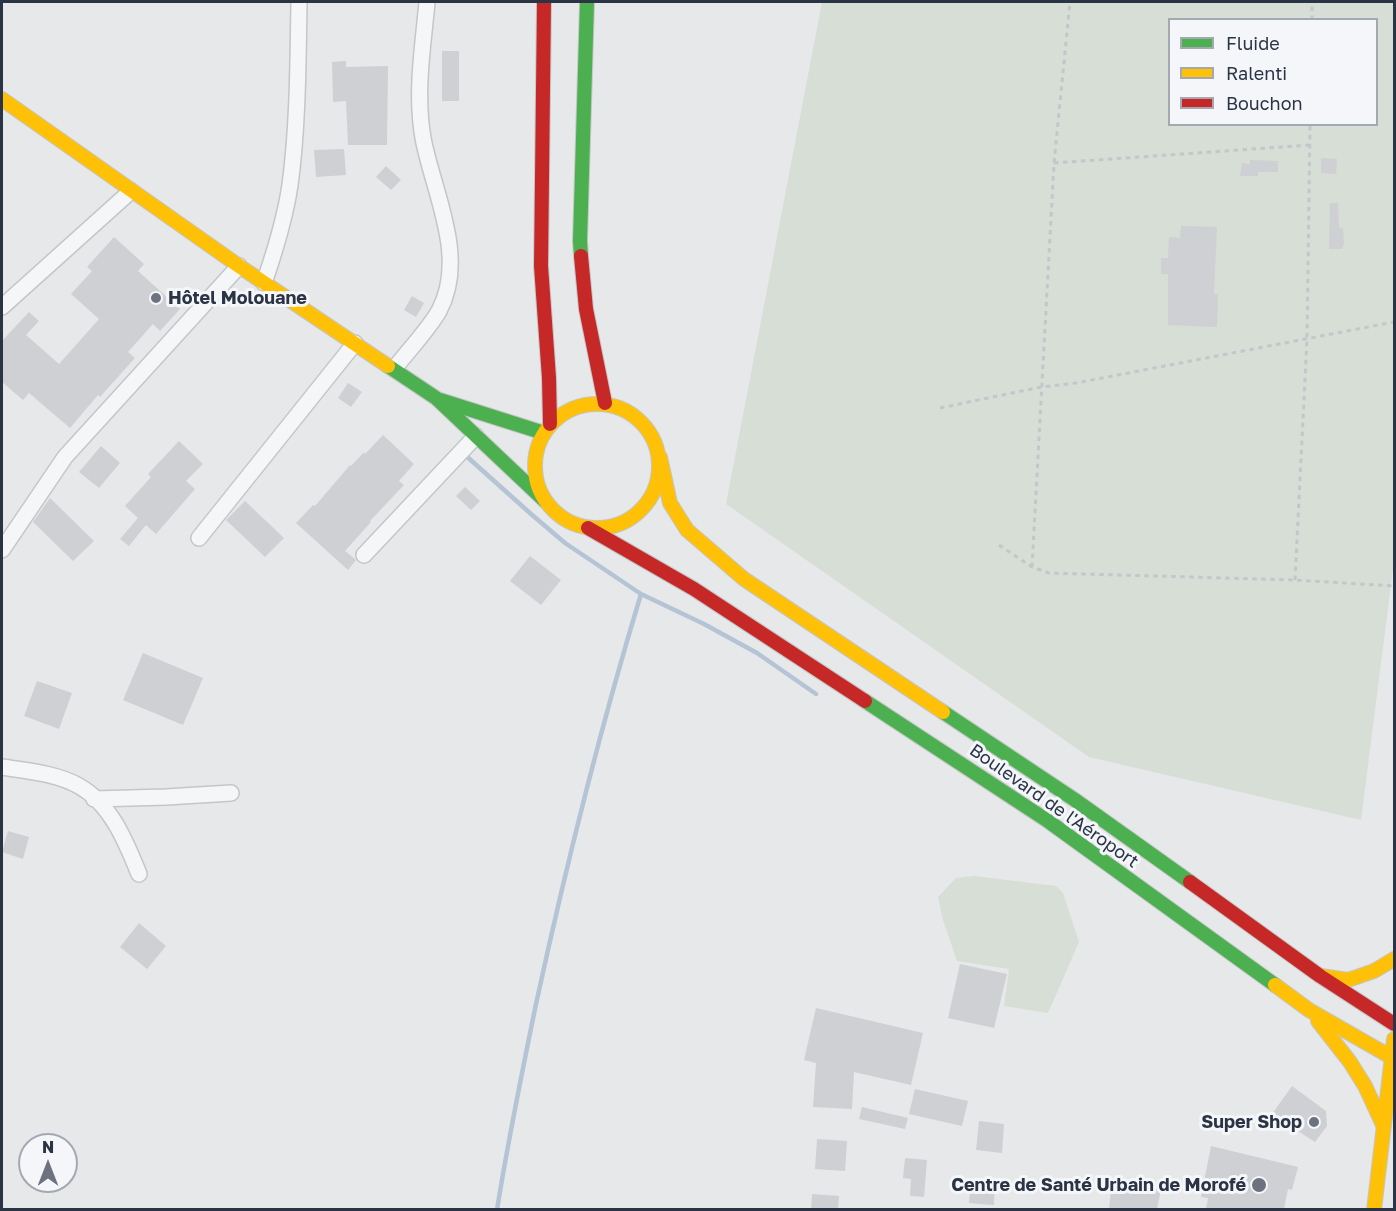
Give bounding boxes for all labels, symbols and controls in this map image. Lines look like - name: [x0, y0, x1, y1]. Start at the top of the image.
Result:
- legend: [1168, 18, 1378, 126]
- text: Fluide: [1226, 32, 1280, 54]
- text: Ralenti: [1226, 62, 1287, 84]
- text: Bouchon: [1226, 92, 1303, 114]
- place label: Hôtel Molouane: [168, 287, 307, 309]
- marker: Hôtel Molouane: [149, 291, 163, 305]
- street label: Boulevard de l'Aéroport: [965, 739, 1143, 873]
- place label: Super Shop: [1201, 1111, 1302, 1133]
- marker: Super Shop: [1307, 1115, 1321, 1129]
- north arrow: [18, 1133, 78, 1193]
- text: N: [42, 1137, 54, 1157]
- place label: Centre de Santé Urbain de Morofé: [951, 1174, 1246, 1196]
- marker: Centre de Santé Urbain de Morofé: [1250, 1176, 1268, 1194]

